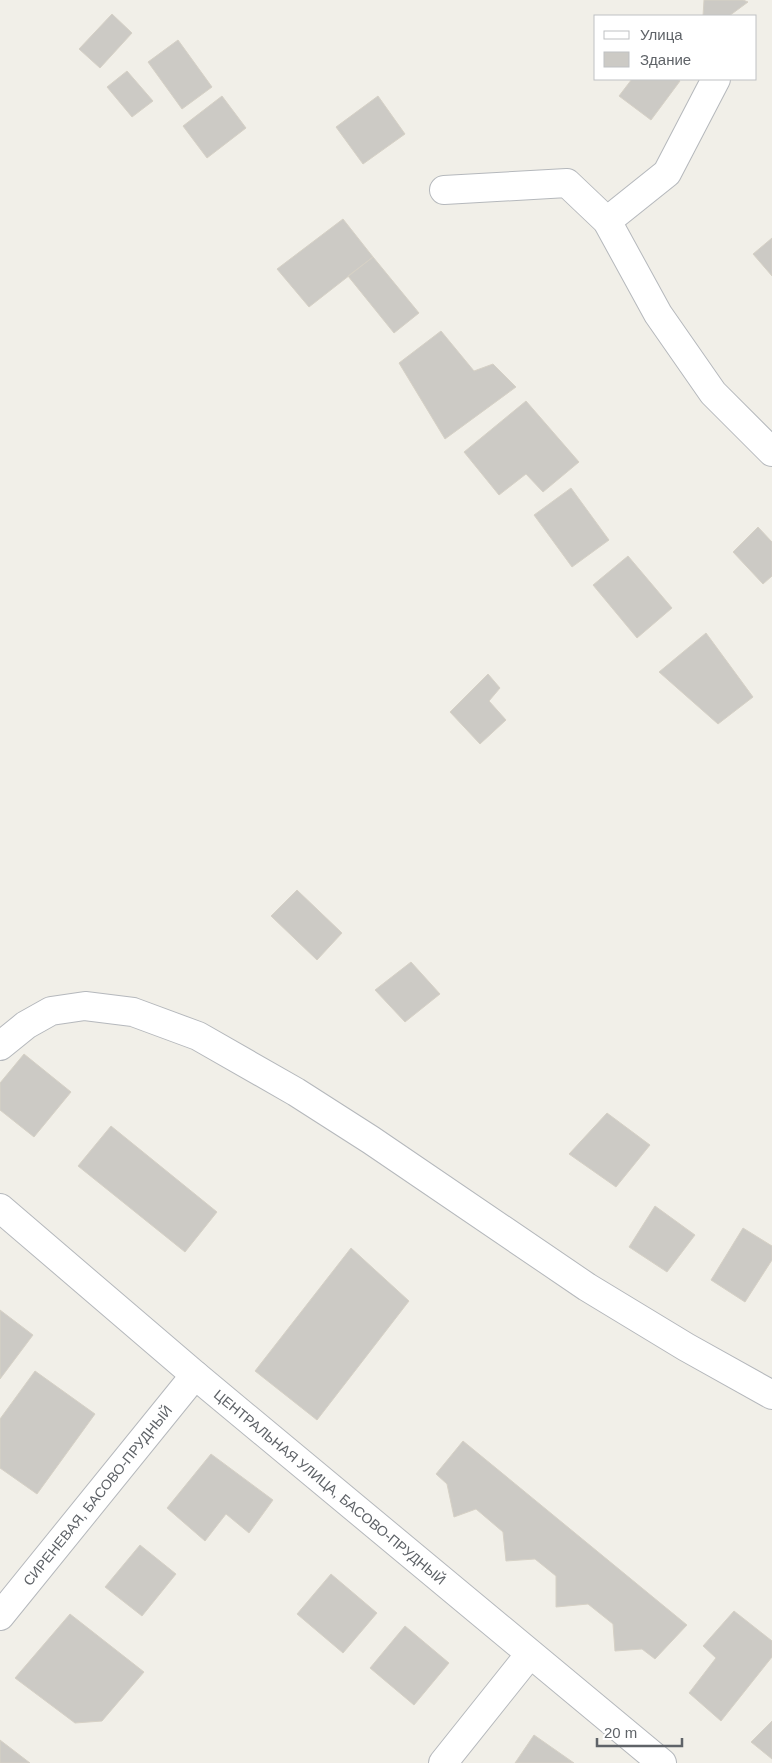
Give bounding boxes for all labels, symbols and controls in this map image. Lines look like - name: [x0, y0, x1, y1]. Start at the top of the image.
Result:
- legend: [594, 15, 757, 80]
- text: Улица: [640, 26, 683, 43]
- text: Здание: [640, 51, 691, 68]
- street label: ЦЕНТРАЛЬНАЯ УЛИЦА, БАСОВО-ПРУДНЫЙ: [211, 1386, 449, 1588]
- street label: СИРЕНЕВАЯ, БАСОВО-ПРУДНЫЙ: [20, 1402, 175, 1589]
- scale bar: [597, 1716, 682, 1748]
- text: 20 m: [604, 1724, 637, 1741]

